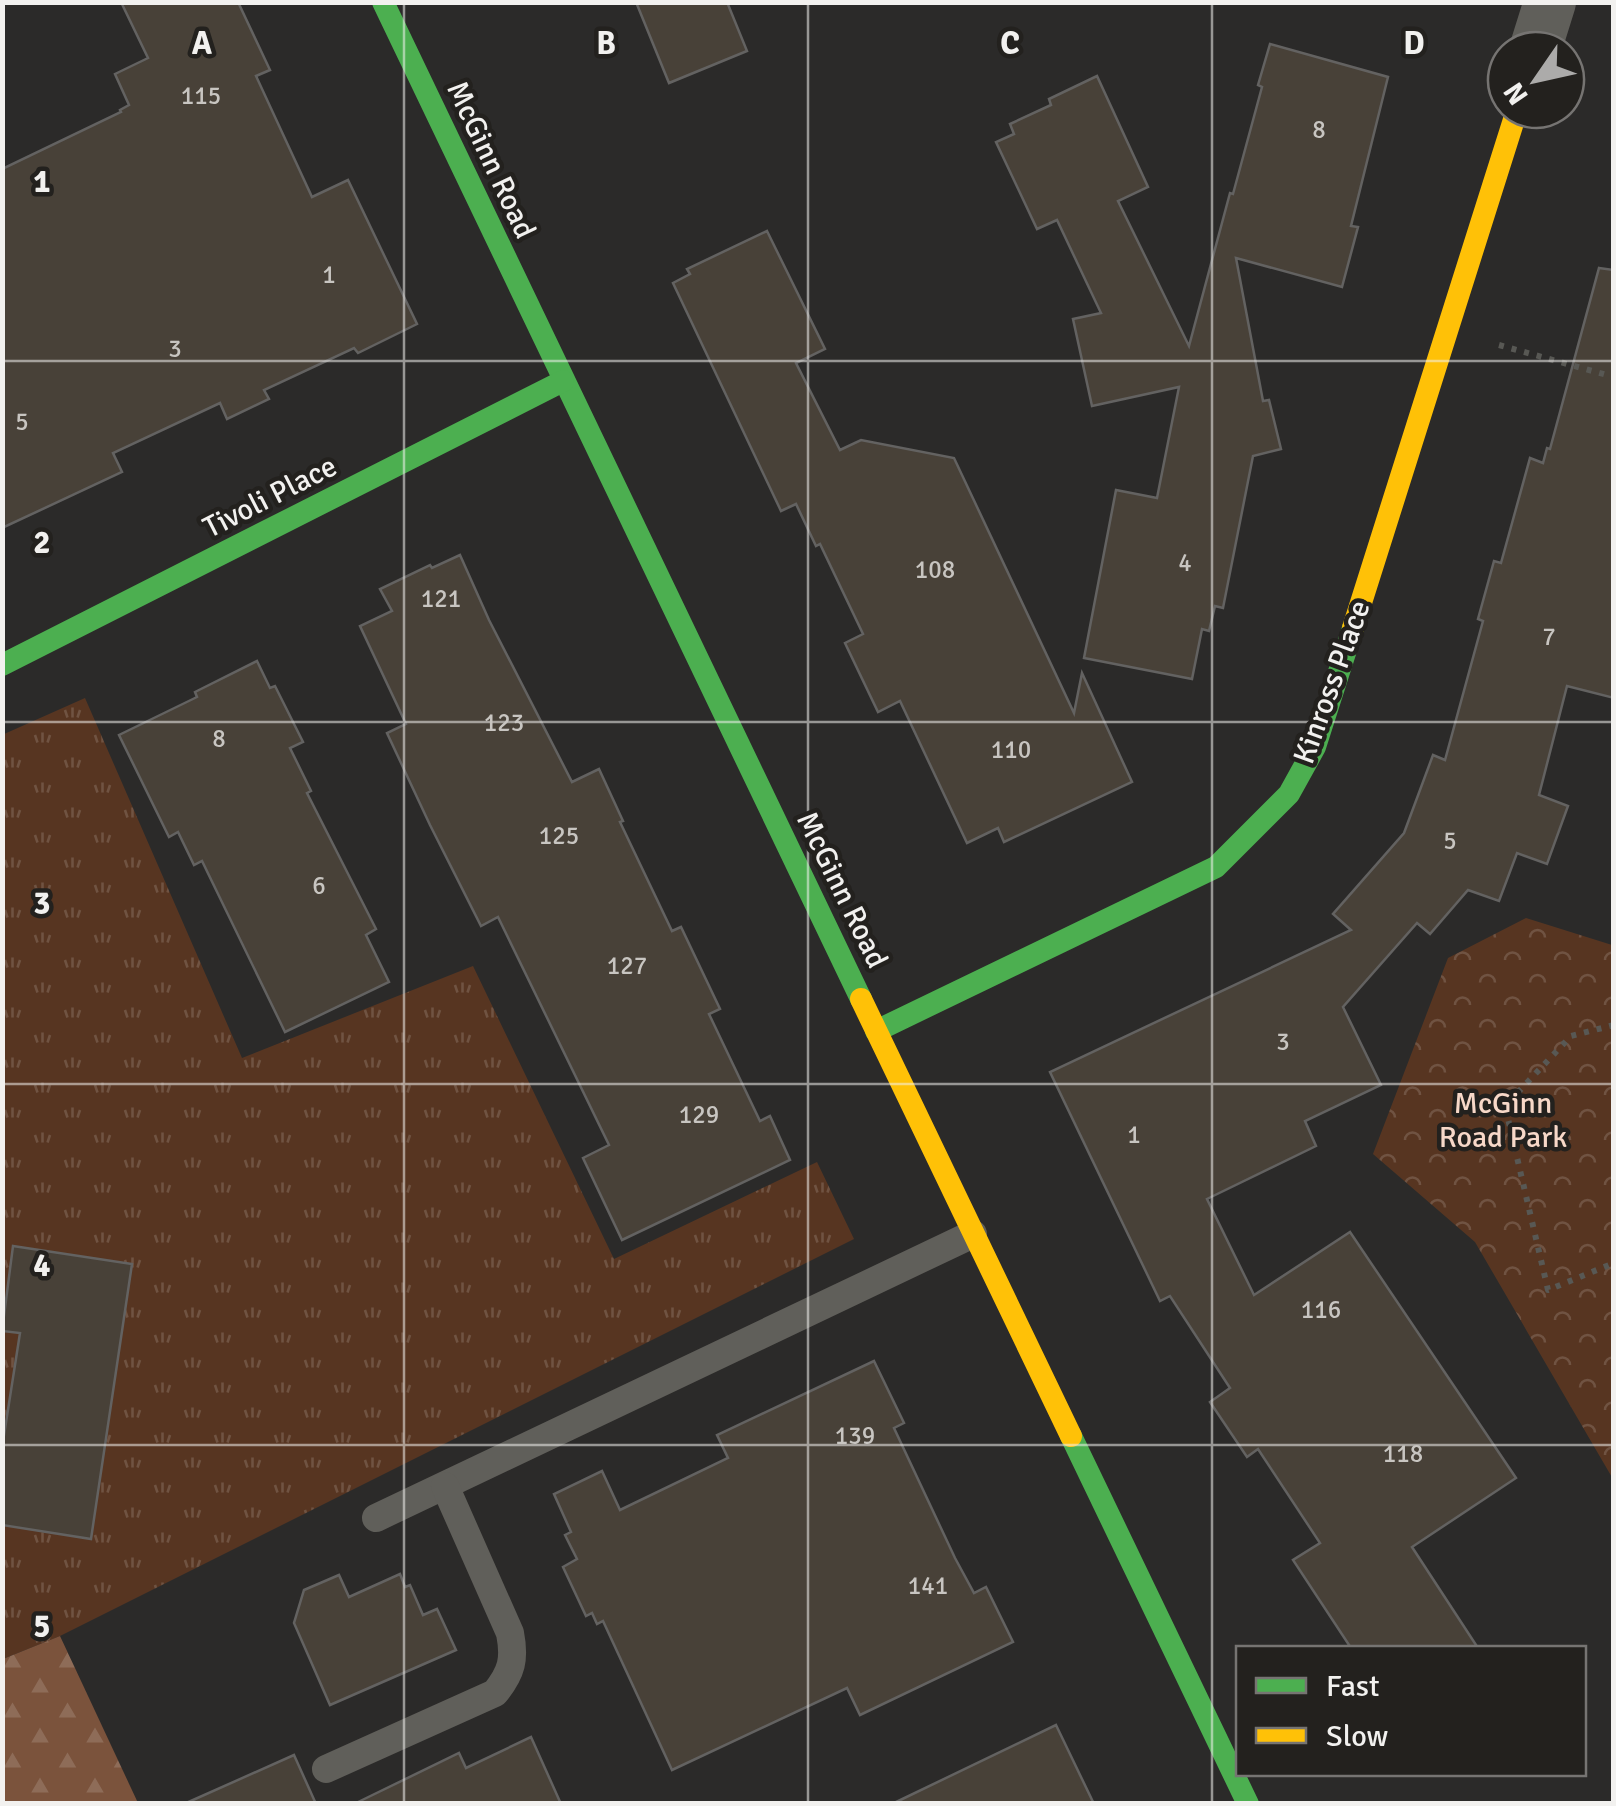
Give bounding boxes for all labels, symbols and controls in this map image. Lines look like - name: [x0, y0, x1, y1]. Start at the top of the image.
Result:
- text: A: [192, 24, 213, 63]
- text: B: [596, 24, 616, 63]
- text: C: [1000, 24, 1020, 63]
- text: D: [1403, 24, 1425, 63]
- north arrow: [1486, 30, 1586, 130]
- street label: McGinn Road: [438, 75, 544, 245]
- text: N: [1497, 76, 1536, 111]
- house number: 115: [181, 80, 221, 111]
- house number: 8: [1312, 114, 1326, 145]
- text: 1: [33, 162, 51, 201]
- house number: 1: [322, 259, 336, 290]
- house number: 3: [168, 333, 182, 364]
- house number: 5: [15, 406, 29, 437]
- street label: Tivoli Place: [197, 448, 343, 546]
- text: 2: [33, 523, 51, 562]
- house number: 4: [1178, 547, 1192, 578]
- house number: 108: [915, 554, 955, 585]
- house number: 121: [421, 583, 461, 614]
- street label: Kinross Place: [1285, 595, 1379, 769]
- house number: 7: [1542, 621, 1556, 652]
- house number: 123: [484, 707, 524, 738]
- house number: 8: [212, 723, 226, 754]
- house number: 110: [991, 734, 1031, 765]
- street label: McGinn Road: [788, 806, 896, 974]
- house number: 125: [539, 820, 579, 851]
- house number: 5: [1443, 825, 1457, 856]
- house number: 6: [312, 870, 326, 901]
- text: 3: [33, 884, 51, 923]
- house number: 127: [607, 950, 647, 981]
- house number: 3: [1276, 1026, 1290, 1057]
- park label: McGinn Road Park: [1439, 1085, 1567, 1156]
- house number: 129: [679, 1099, 719, 1130]
- house number: 1: [1127, 1119, 1141, 1150]
- text: 4: [33, 1246, 51, 1285]
- house number: 116: [1301, 1294, 1341, 1325]
- house number: 139: [835, 1420, 875, 1451]
- house number: 118: [1383, 1438, 1423, 1469]
- house number: 141: [908, 1570, 948, 1601]
- text: 5: [33, 1607, 51, 1646]
- legend: [1236, 1646, 1586, 1776]
- text: Fast: [1326, 1668, 1379, 1705]
- text: Slow: [1326, 1718, 1388, 1755]

